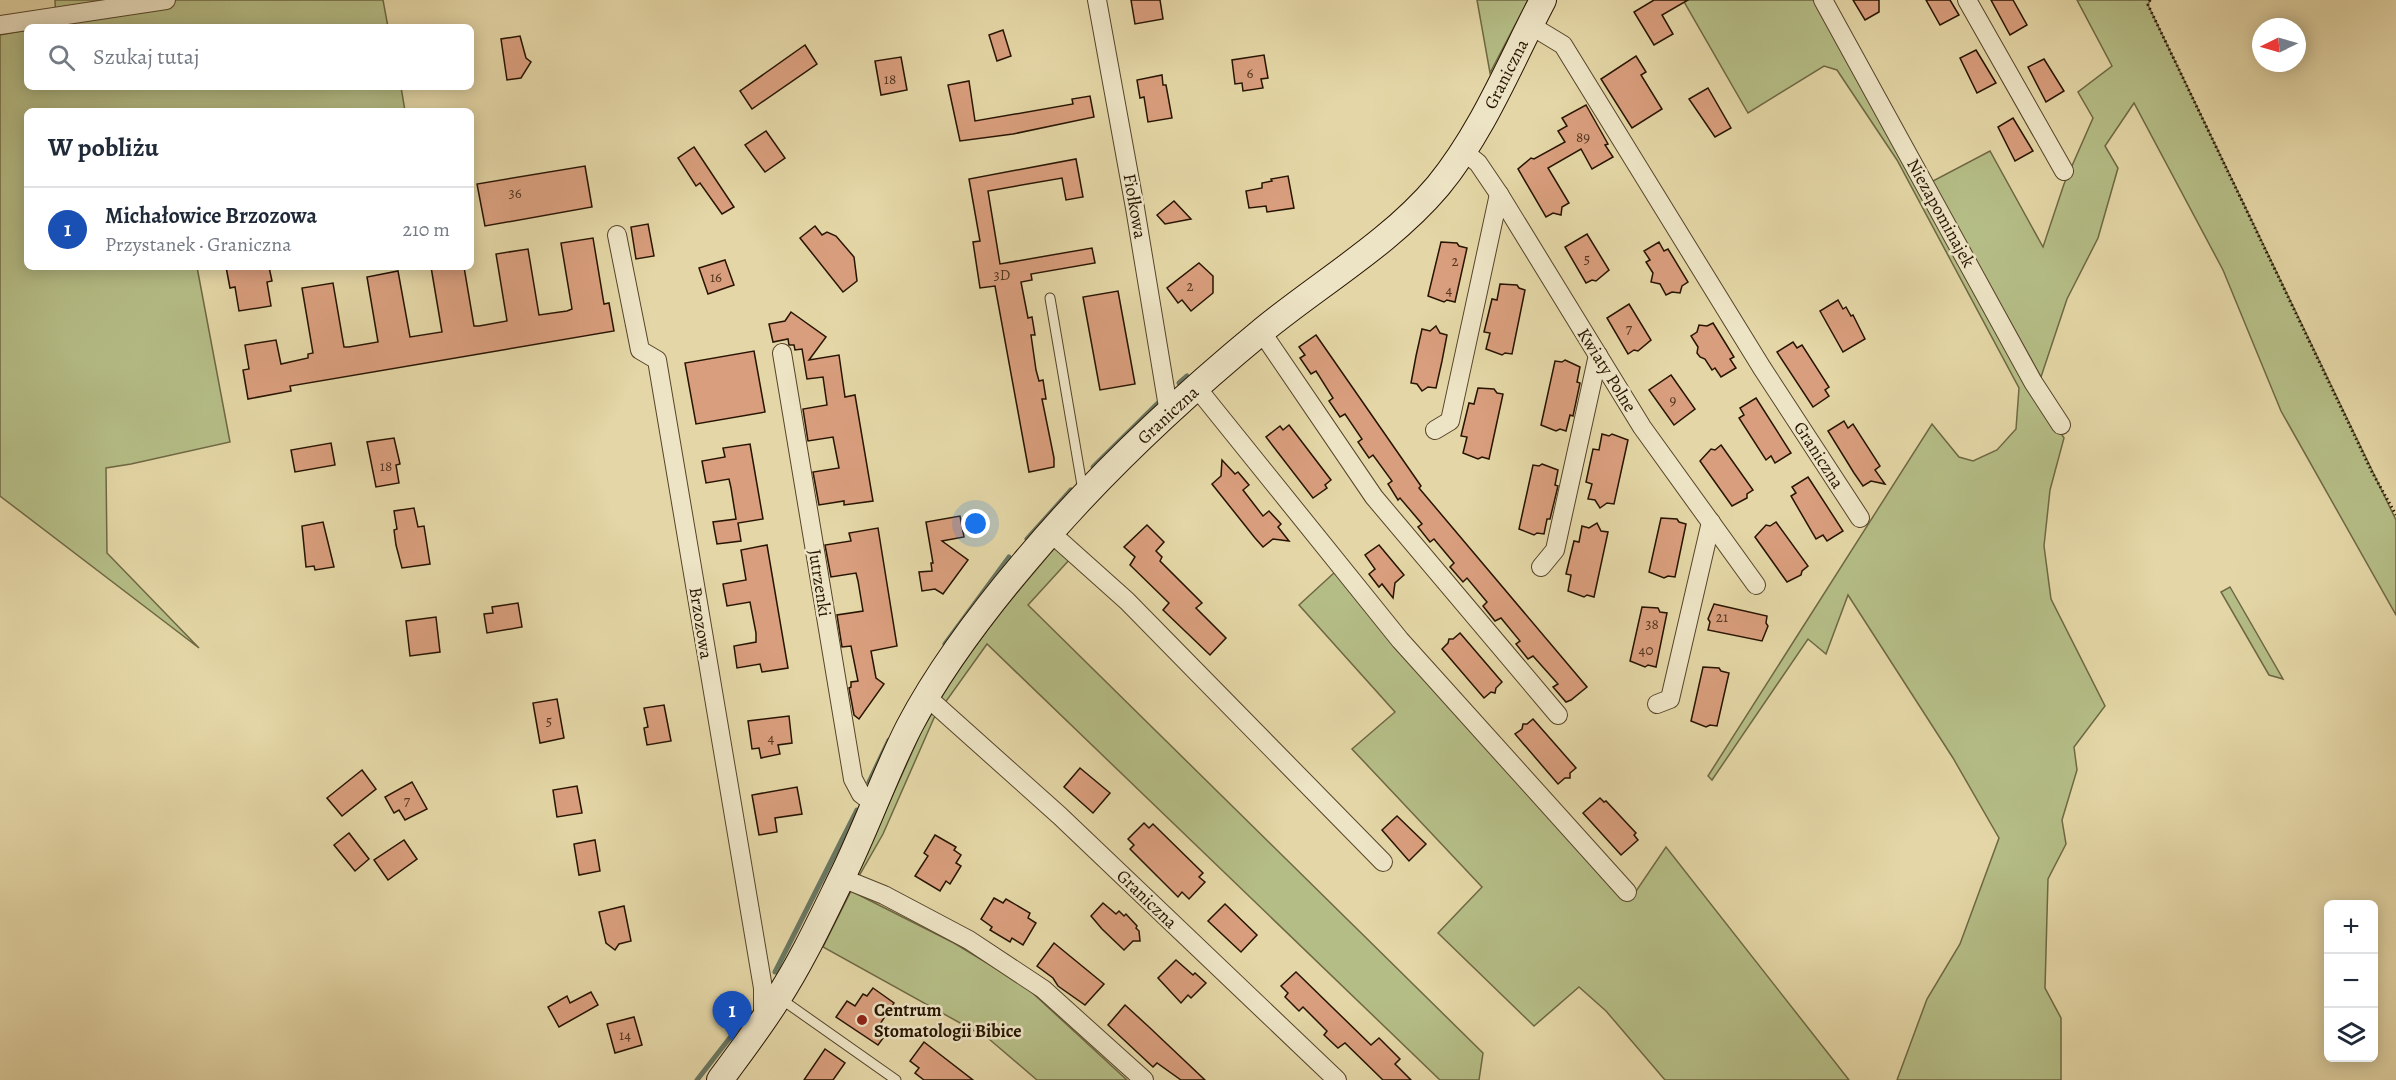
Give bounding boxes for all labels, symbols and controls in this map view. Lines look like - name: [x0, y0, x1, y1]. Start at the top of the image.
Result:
- north arrow: [2252, 18, 2306, 72]
- search box: [24, 24, 474, 90]
- street label: Graniczna: [1478, 34, 1534, 113]
- icon: search: [45, 41, 78, 74]
- text: Szukaj tutaj: [93, 42, 199, 72]
- house number: 6: [1247, 63, 1254, 83]
- house number: 18: [884, 69, 896, 89]
- house number: 89: [1576, 127, 1590, 147]
- text: W pobliżu: [48, 130, 159, 165]
- street label: Niezapominajek: [1901, 154, 1981, 272]
- street label: Fiołkowa: [1117, 172, 1153, 241]
- house number: 36: [508, 183, 522, 203]
- text: Michałowice Brzozowa: [105, 201, 317, 231]
- text: 1: [64, 216, 71, 243]
- text: 210 m: [402, 216, 450, 243]
- text: Przystanek · Graniczna: [105, 231, 292, 258]
- house number: 5: [1584, 249, 1590, 269]
- house number: 2: [1451, 251, 1459, 271]
- house number: 3D: [994, 265, 1010, 285]
- house number: 16: [710, 267, 722, 287]
- house number: 2: [1186, 276, 1194, 296]
- house number: 4: [1446, 280, 1453, 300]
- house number: 7: [1626, 319, 1633, 339]
- street label: Kwiaty Polne: [1572, 323, 1642, 417]
- street label: Graniczna: [1132, 380, 1204, 450]
- house number: 9: [1670, 390, 1677, 410]
- street label: Graniczna: [1788, 417, 1850, 494]
- house number: 18: [380, 456, 392, 476]
- your location: [961, 509, 990, 538]
- street label: Jutrzenki: [803, 547, 837, 619]
- street label: Brzozowa: [683, 585, 719, 661]
- house number: 21: [1716, 607, 1728, 627]
- house number: 38: [1645, 614, 1659, 634]
- house number: 40: [1639, 640, 1653, 660]
- house number: 5: [546, 711, 552, 731]
- house number: 4: [768, 728, 775, 748]
- house number: 7: [404, 791, 411, 811]
- street label: Graniczna: [1111, 864, 1183, 934]
- map controls: [2324, 900, 2378, 1062]
- button: +: [2324, 900, 2378, 954]
- button: −: [2324, 954, 2378, 1008]
- pin: 1: [712, 992, 752, 1041]
- place label: Centrum Stomatologii Bibice: [874, 998, 1022, 1043]
- button: layers: [2324, 1008, 2378, 1062]
- marker: Centrum Stomatologii Bibice: [855, 1013, 869, 1027]
- house number: 14: [619, 1025, 631, 1045]

